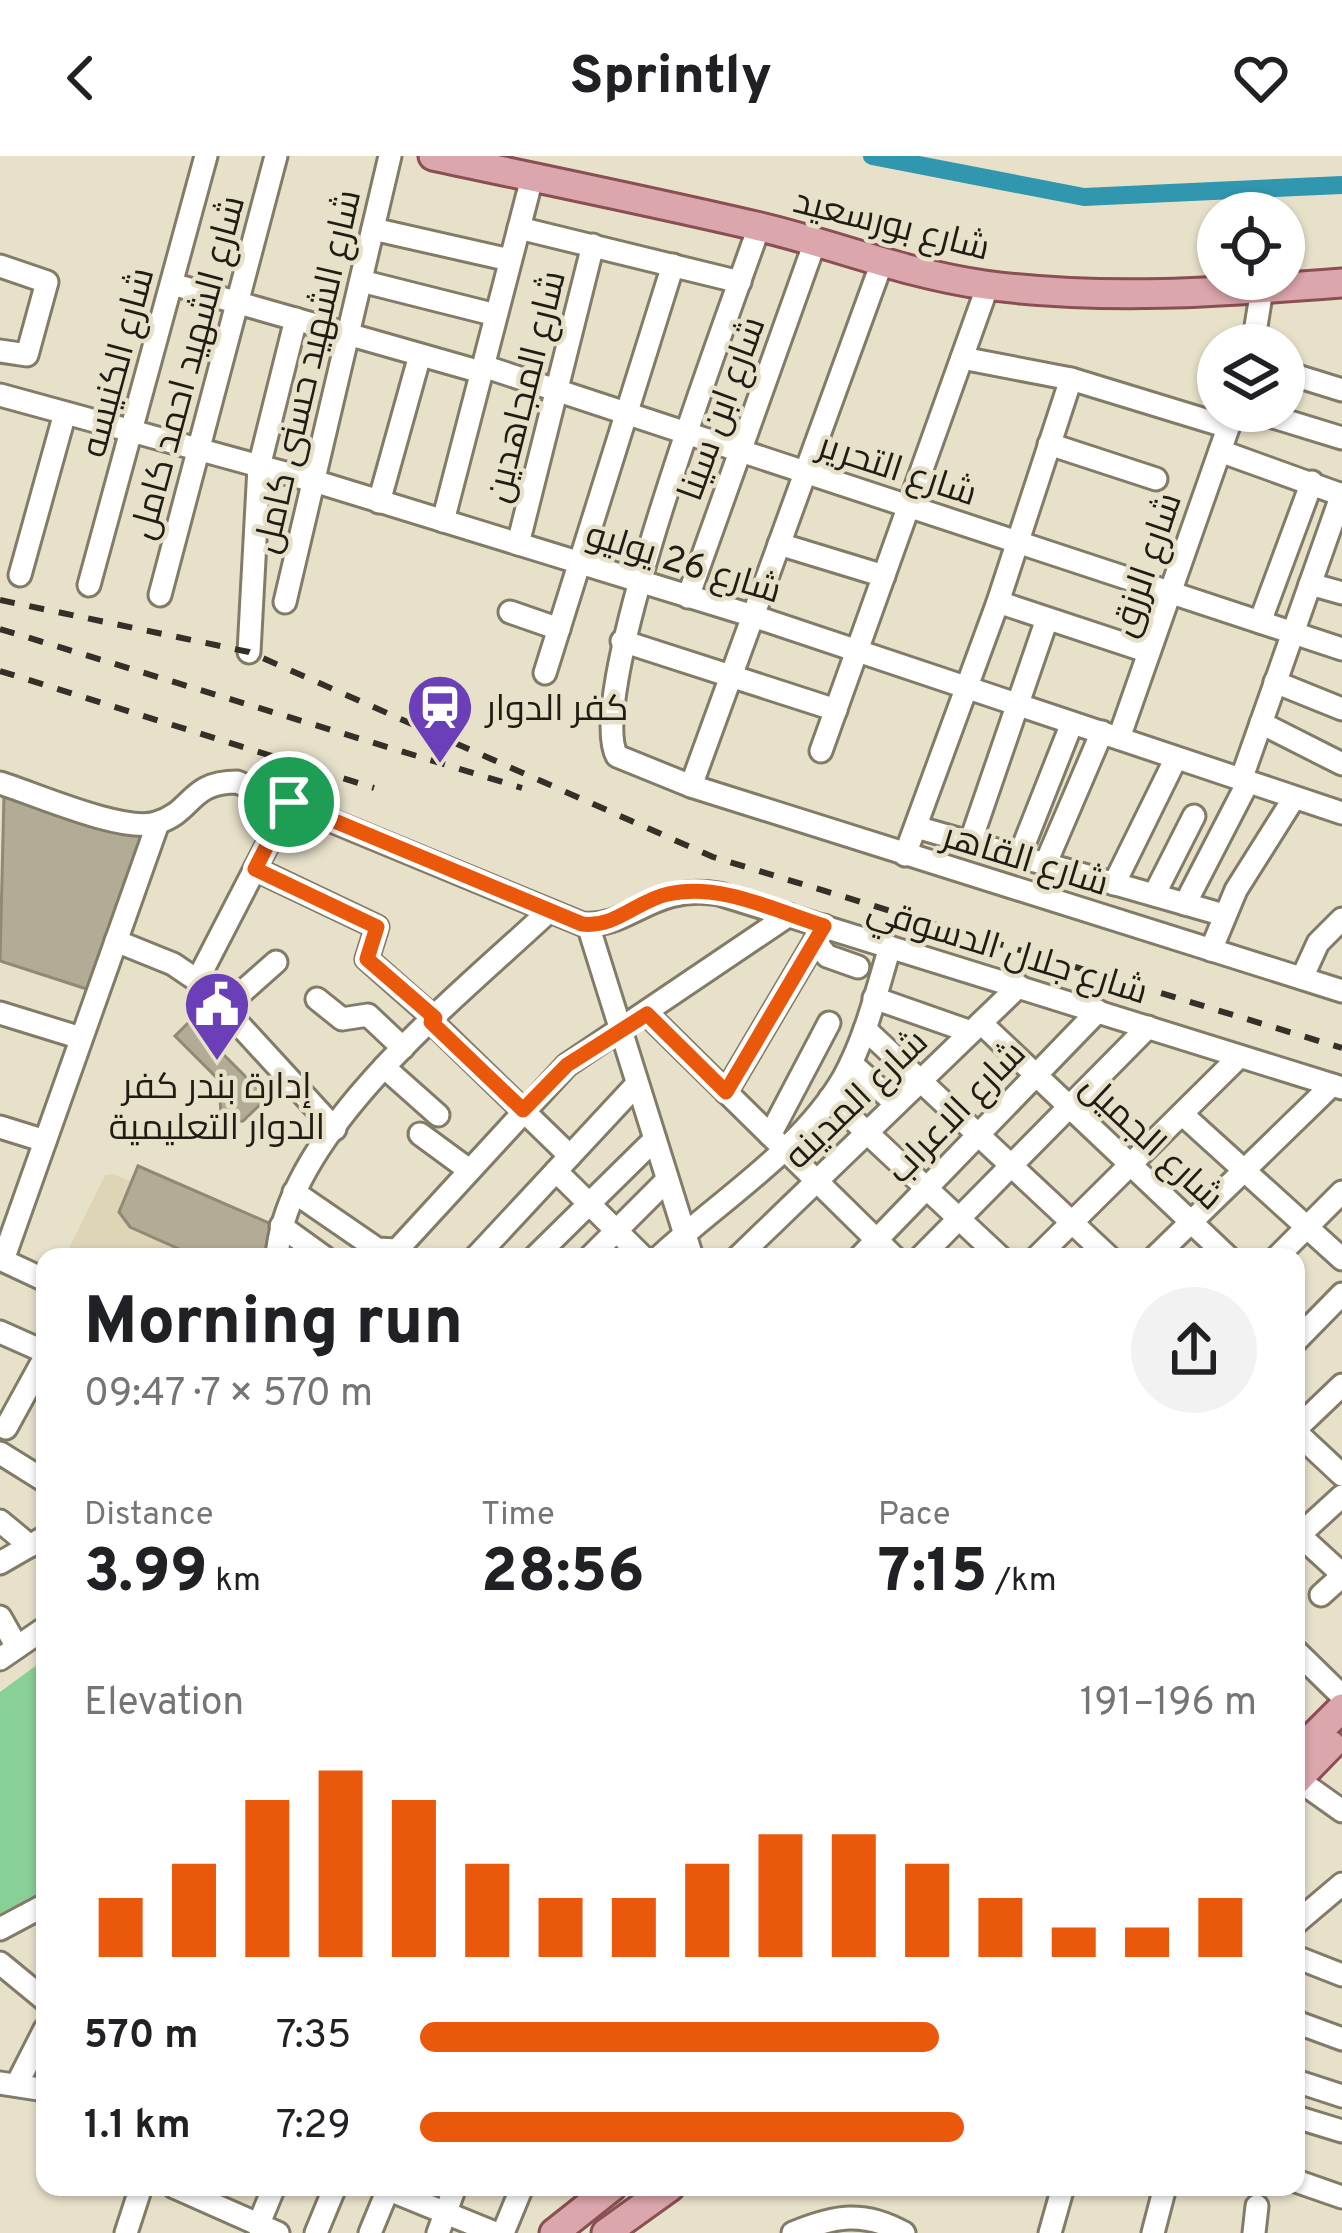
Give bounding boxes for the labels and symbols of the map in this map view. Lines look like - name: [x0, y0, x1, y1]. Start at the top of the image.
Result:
- street label: شارع بورسعيد: [788, 180, 994, 273]
- street label: شارع الشهيد حسنى كامل: [246, 186, 374, 558]
- street label: شارع الشهيد احمد كامل: [122, 191, 258, 545]
- street label: شارع الكنيسه: [72, 263, 167, 463]
- street label: شارع المجاهدين: [477, 266, 579, 508]
- street label: شارع ابن سينا: [669, 311, 778, 508]
- street label: شارع التحرير: [810, 424, 982, 519]
- street label: شارع الرزق: [1103, 487, 1195, 643]
- street label: شارع 26 يوليو: [580, 513, 786, 616]
- station icon: كفر الدوار: [405, 672, 475, 766]
- place label: كفر الدوار: [484, 688, 628, 734]
- pin: [238, 751, 340, 853]
- street label: شارع القاهر: [934, 814, 1113, 909]
- street label: شارع جلال الدسوقي: [861, 888, 1153, 1019]
- public building icon: إدارة بندر كفر الدوار التعليمية: [182, 969, 252, 1063]
- street label: شارع المدينه: [776, 1021, 939, 1181]
- street label: شارع الاعراب: [878, 1033, 1037, 1195]
- place label: إدارة بندر كفر الدوار التعليمية: [109, 1066, 325, 1153]
- street label: شارع الجميل: [1069, 1066, 1232, 1222]

